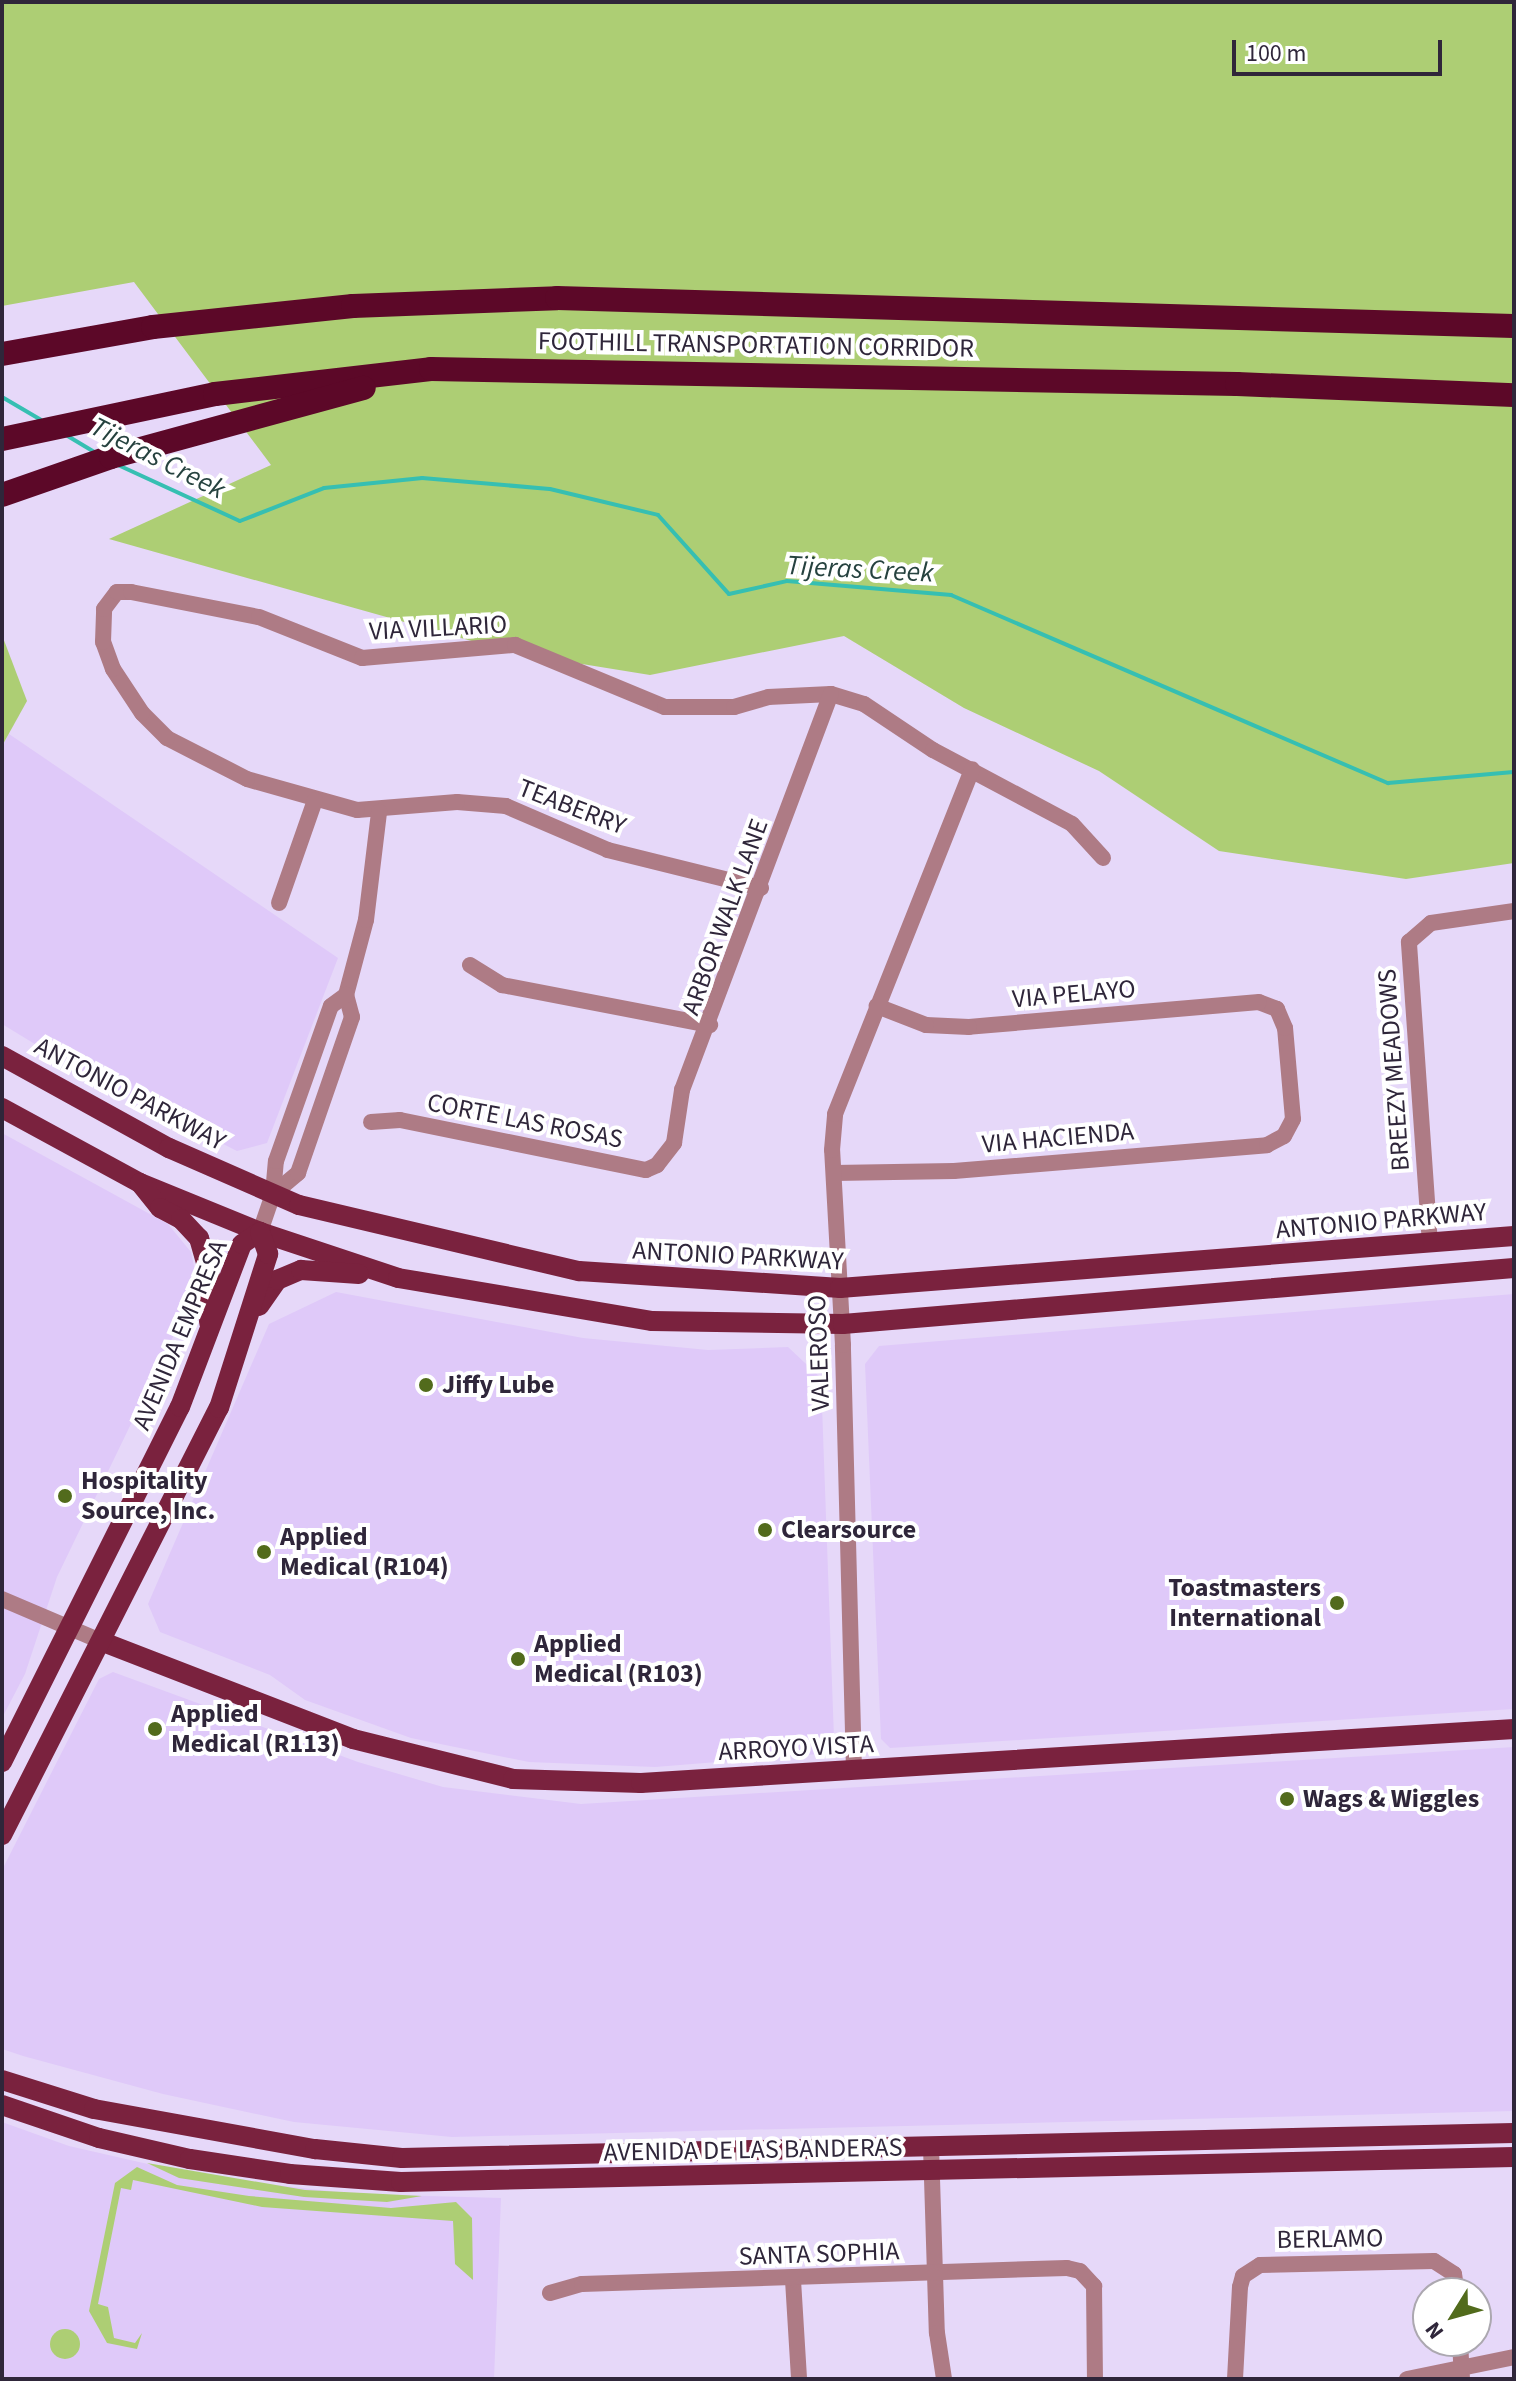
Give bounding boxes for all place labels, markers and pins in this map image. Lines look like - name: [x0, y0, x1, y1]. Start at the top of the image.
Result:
- place label: Jiffy Lube: [442, 1369, 555, 1401]
- marker: Jiffy Lube: [417, 1376, 435, 1394]
- place label: Hospitality Source, Inc.: [81, 1465, 215, 1526]
- marker: Hospitality Source, Inc.: [56, 1487, 74, 1505]
- place label: Clearsource: [781, 1514, 916, 1546]
- place label: Applied Medical (R104): [280, 1521, 449, 1582]
- marker: Clearsource: [756, 1521, 774, 1539]
- marker: Applied Medical (R104): [255, 1543, 273, 1561]
- place label: Toastmasters International: [1168, 1572, 1321, 1634]
- marker: Toastmasters International: [1328, 1594, 1346, 1612]
- place label: Applied Medical (R103): [534, 1628, 703, 1690]
- marker: Applied Medical (R103): [509, 1650, 527, 1668]
- place label: Applied Medical (R113): [171, 1698, 340, 1760]
- marker: Applied Medical (R113): [146, 1720, 164, 1738]
- place label: Wags & Wiggles: [1303, 1783, 1479, 1815]
- marker: Wags & Wiggles: [1278, 1790, 1296, 1808]

